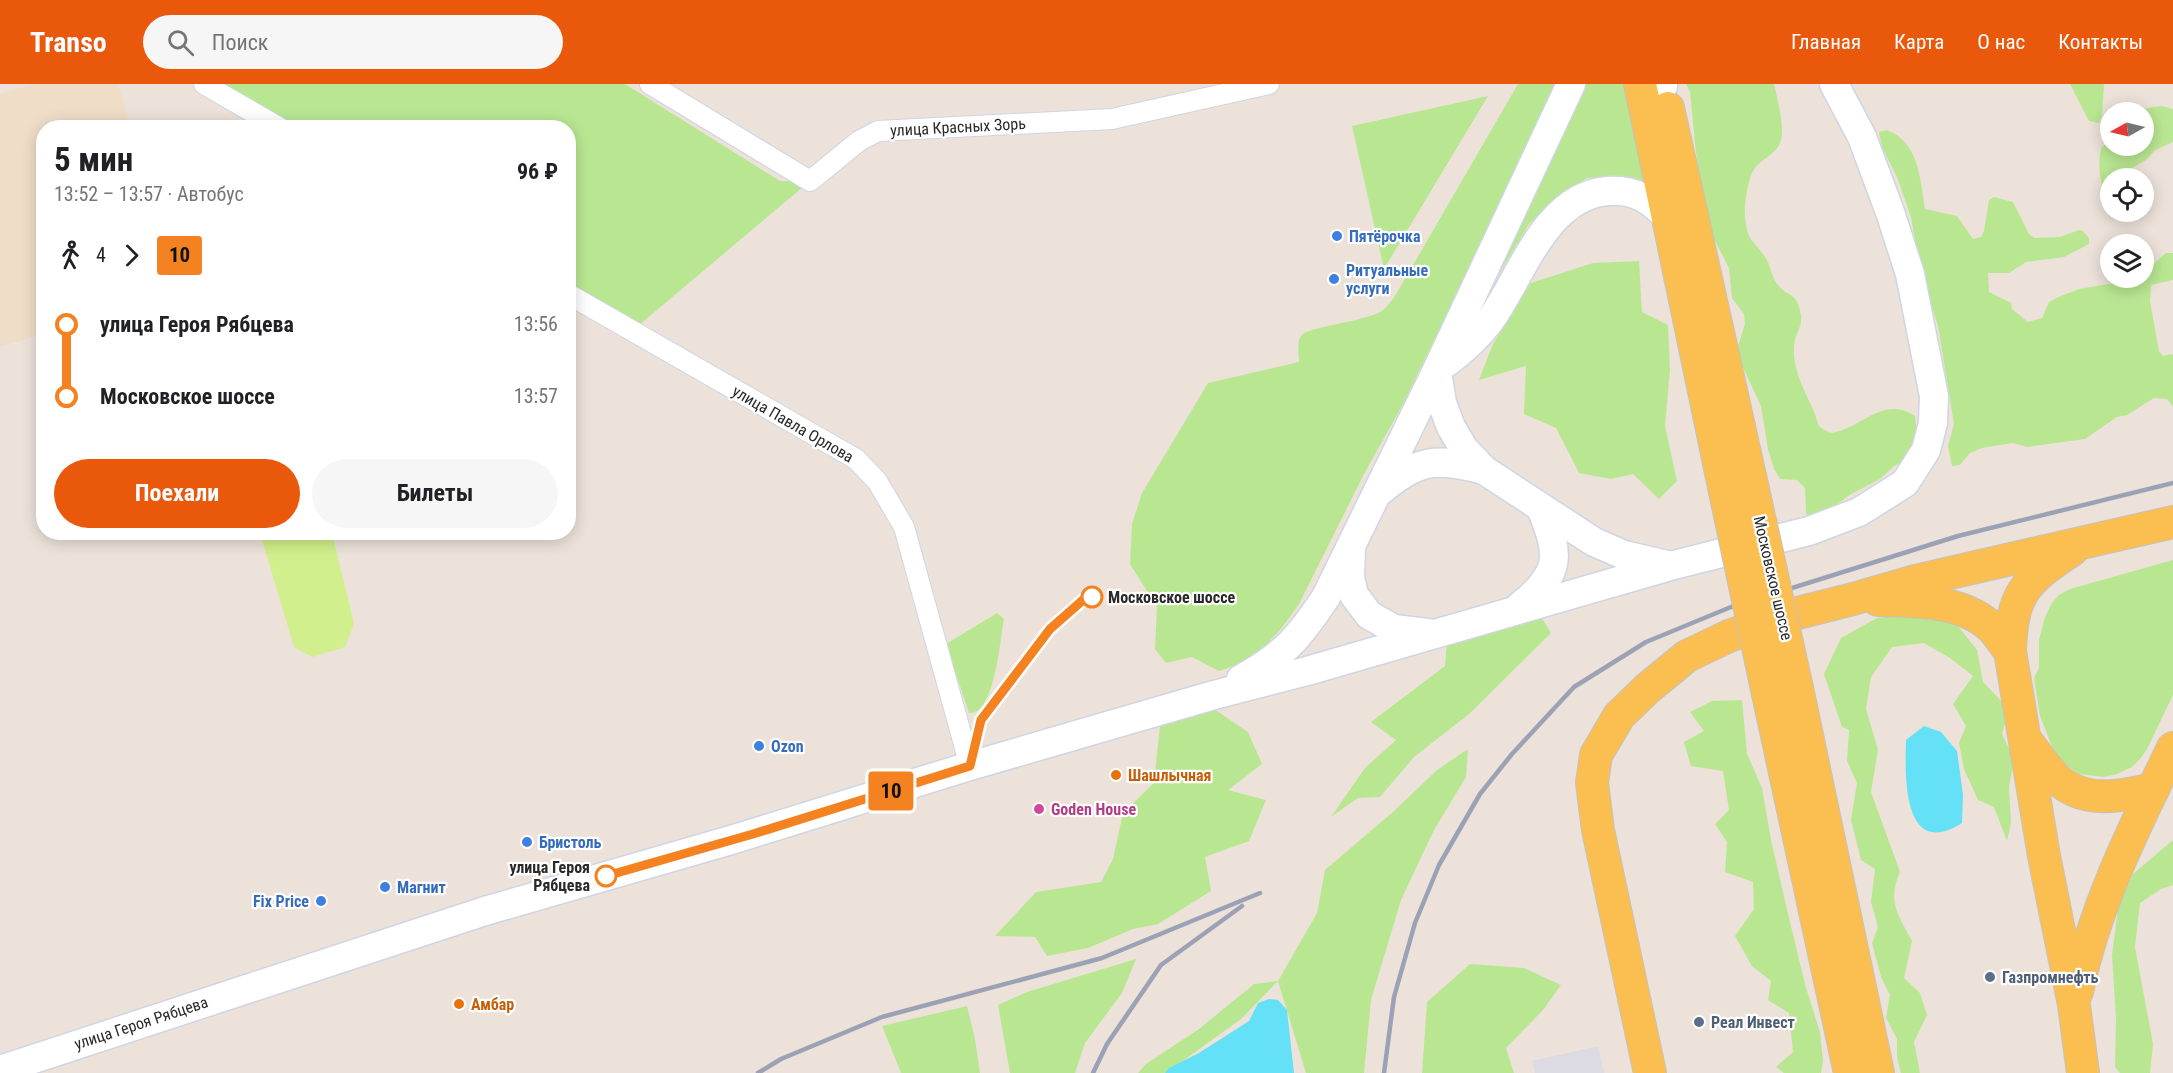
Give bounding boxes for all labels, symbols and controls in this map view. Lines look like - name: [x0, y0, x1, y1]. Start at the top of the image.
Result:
- search box: [143, 15, 563, 69]
- text: Transo: [30, 26, 107, 59]
- icon: search: [164, 26, 197, 59]
- text: Поиск: [212, 30, 268, 55]
- text: Главная: [1791, 30, 1861, 54]
- text: Карта: [1894, 30, 1944, 54]
- text: О нас: [1977, 30, 2025, 54]
- text: Контакты: [2058, 30, 2143, 54]
- north arrow: [2100, 102, 2154, 156]
- map controls: [2100, 102, 2154, 288]
- street label: улица Красных Зорь: [890, 114, 1026, 140]
- text: 5 мин: [54, 140, 133, 179]
- text: 96 ₽: [517, 159, 558, 184]
- button: locate: [2100, 168, 2154, 222]
- text: 13:52 – 13:57 · Автобус: [54, 182, 244, 206]
- place label: Пятёрочка: [1349, 227, 1421, 246]
- marker: Пятёрочка: [1330, 229, 1344, 243]
- button: layers: [2100, 234, 2154, 288]
- icon: walk: [54, 239, 87, 272]
- icon: forward: [115, 239, 148, 272]
- text: 4: [96, 243, 106, 267]
- text: 10: [169, 243, 190, 267]
- place label: Ритуальные услуги: [1346, 261, 1429, 298]
- marker: Ритуальные услуги: [1327, 272, 1341, 286]
- text: улица Героя Рябцева: [100, 312, 294, 337]
- text: 13:56: [514, 312, 558, 336]
- street label: улица Павла Орлова: [729, 382, 857, 466]
- text: Московское шоссе: [100, 384, 275, 409]
- text: 13:57: [514, 384, 558, 408]
- button: Поехали: [54, 459, 300, 528]
- button: Билеты: [312, 459, 558, 528]
- street label: Московское шоссе: [1749, 514, 1797, 642]
- marker: Московское шоссе: [1081, 586, 1103, 608]
- place label: Московское шоссе: [1108, 588, 1236, 607]
- place label: Ozon: [771, 737, 804, 756]
- marker: Ozon: [752, 739, 766, 753]
- place label: Шашлычная: [1128, 766, 1211, 785]
- marker: Шашлычная: [1109, 768, 1123, 782]
- line badge: 10: [864, 772, 918, 810]
- text: 10: [880, 779, 902, 803]
- place label: Goden House: [1051, 800, 1136, 819]
- marker: Goden House: [1032, 802, 1046, 816]
- place label: Бристоль: [539, 833, 602, 852]
- marker: Бристоль: [520, 835, 534, 849]
- place label: улица Героя Рябцева: [509, 858, 590, 895]
- marker: улица Героя Рябцева: [595, 865, 617, 887]
- place label: Магнит: [397, 878, 446, 897]
- marker: Магнит: [378, 880, 392, 894]
- place label: Fix Price: [253, 892, 309, 911]
- marker: Fix Price: [314, 894, 328, 908]
- place label: Газпромнефть: [2002, 968, 2099, 987]
- marker: Газпромнефть: [1983, 970, 1997, 984]
- street label: улица Героя Рябцева: [72, 992, 210, 1054]
- place label: Амбар: [471, 995, 514, 1014]
- marker: Амбар: [452, 997, 466, 1011]
- place label: Реал Инвест: [1711, 1013, 1795, 1032]
- marker: Реал Инвест: [1692, 1015, 1706, 1029]

